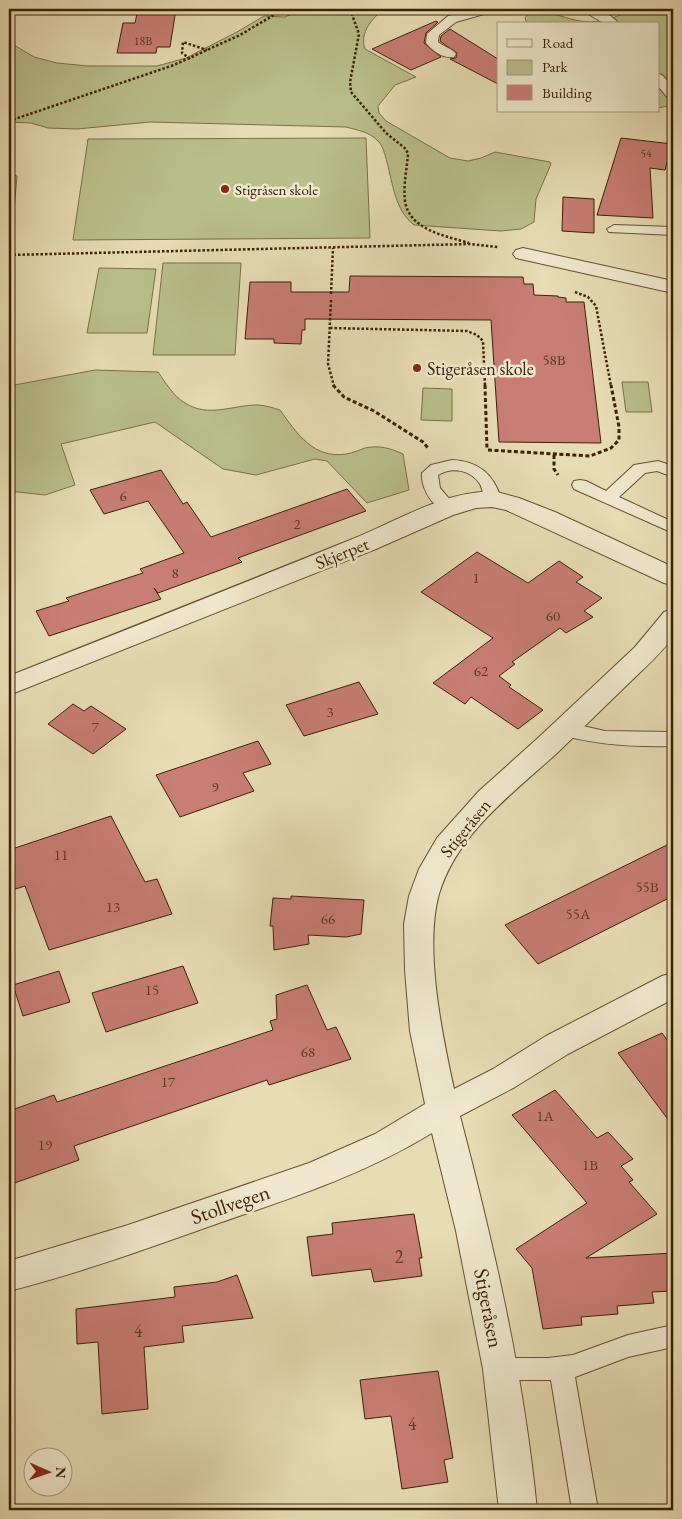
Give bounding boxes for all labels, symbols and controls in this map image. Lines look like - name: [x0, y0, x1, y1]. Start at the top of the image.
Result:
- legend: [497, 22, 660, 112]
- house number: 18B: [134, 33, 152, 49]
- text: Road: [542, 33, 574, 52]
- text: Park: [542, 57, 569, 76]
- text: Building: [542, 83, 592, 102]
- house number: 54: [640, 145, 652, 161]
- place label: Stigråsen skole: [235, 180, 318, 199]
- marker: Stigråsen skole: [219, 183, 231, 195]
- house number: 58B: [542, 350, 566, 369]
- place label: Stigeråsen skole: [427, 357, 534, 380]
- marker: Stigeråsen skole: [411, 362, 423, 374]
- house number: 6: [119, 486, 127, 505]
- house number: 2: [293, 514, 301, 533]
- street label: Skjerpet: [312, 532, 373, 574]
- house number: 8: [171, 563, 179, 582]
- house number: 1: [472, 568, 480, 587]
- house number: 60: [546, 606, 560, 625]
- house number: 62: [474, 661, 489, 680]
- house number: 3: [326, 702, 334, 721]
- house number: 7: [91, 717, 99, 736]
- house number: 9: [211, 777, 219, 796]
- street label: Stigeråsen: [434, 794, 496, 862]
- house number: 11: [54, 845, 68, 864]
- house number: 55B: [635, 877, 659, 896]
- house number: 13: [106, 897, 120, 916]
- house number: 55A: [566, 904, 591, 923]
- house number: 66: [321, 909, 335, 928]
- house number: 15: [145, 980, 159, 999]
- house number: 68: [301, 1042, 315, 1061]
- house number: 17: [161, 1072, 176, 1091]
- house number: 1A: [536, 1106, 554, 1125]
- house number: 19: [38, 1135, 52, 1154]
- house number: 1B: [582, 1155, 598, 1174]
- street label: Stollvegen: [187, 1178, 273, 1230]
- house number: 2: [395, 1245, 404, 1268]
- street label: Stigeråsen: [468, 1266, 510, 1350]
- house number: 4: [134, 1319, 143, 1342]
- house number: 4: [408, 1412, 417, 1435]
- north arrow: [22, 1446, 72, 1496]
- text: N: [52, 1466, 70, 1479]

